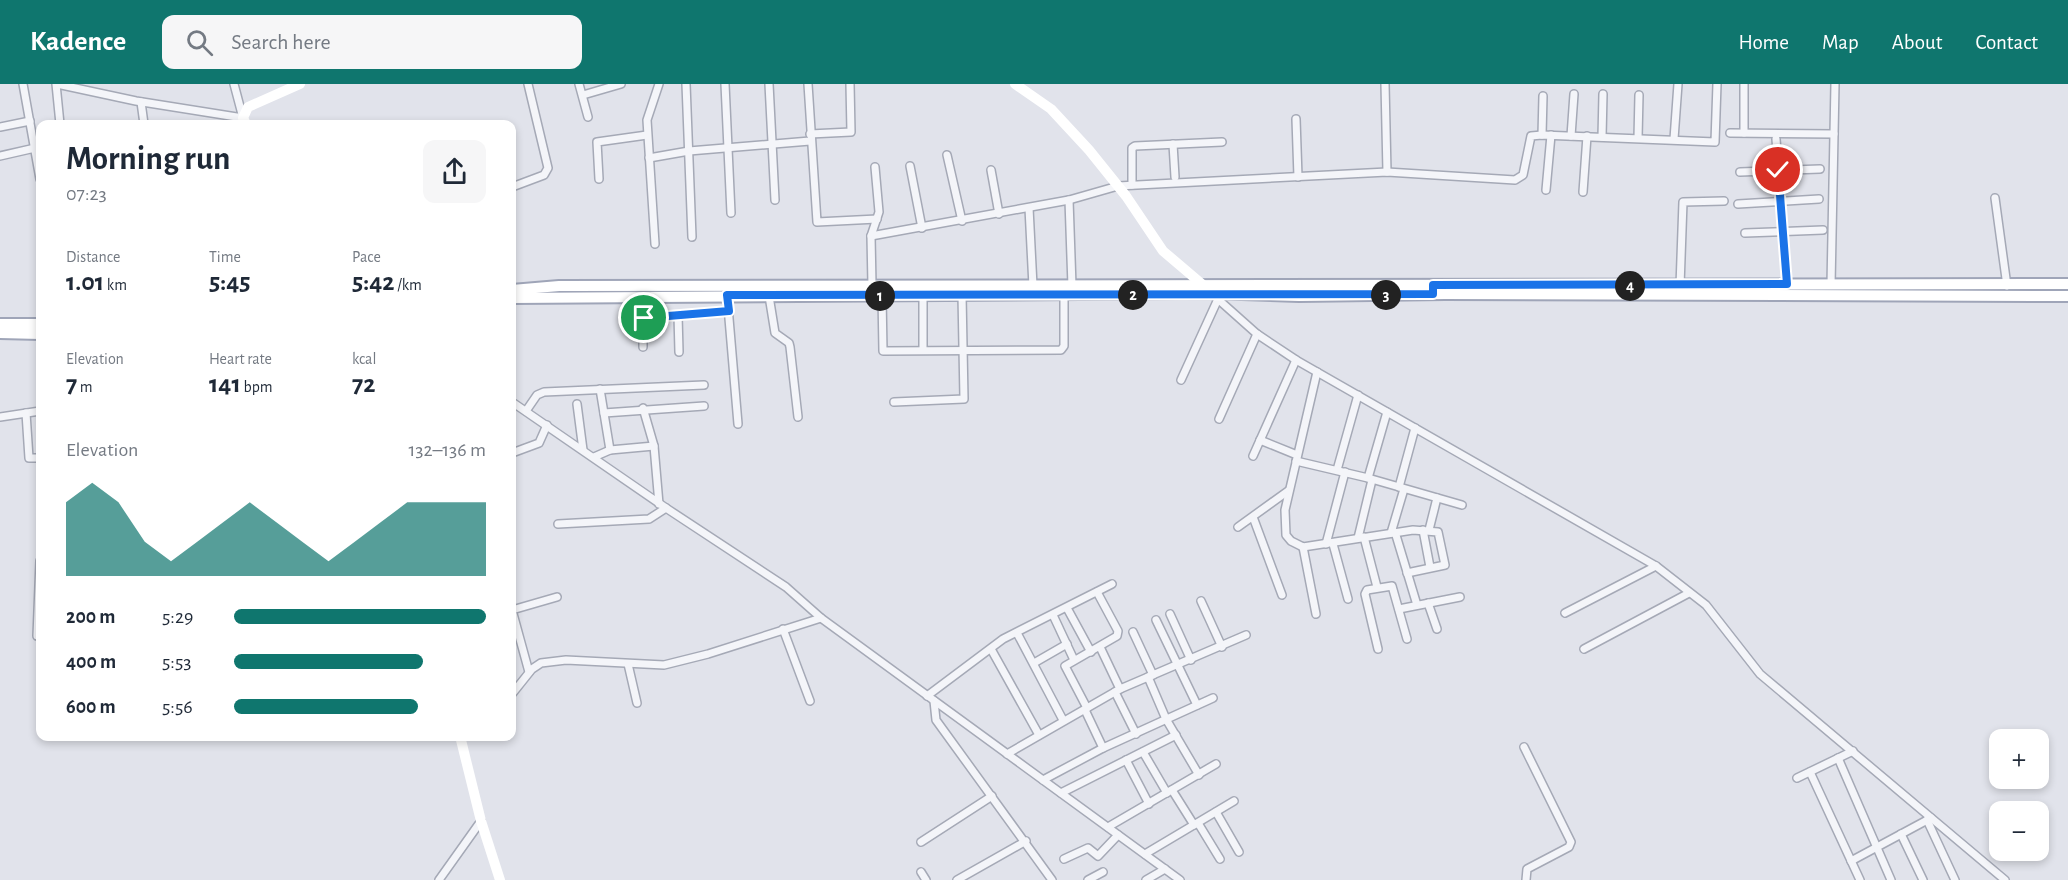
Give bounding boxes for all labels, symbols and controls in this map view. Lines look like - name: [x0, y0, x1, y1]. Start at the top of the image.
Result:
- search box: [162, 15, 582, 69]
- icon: search: [183, 26, 216, 59]
- text: Kadence: [30, 28, 126, 56]
- text: Search here: [231, 31, 331, 53]
- text: Home: [1738, 32, 1789, 53]
- text: Map: [1822, 32, 1859, 53]
- text: About: [1892, 32, 1942, 53]
- text: Contact: [1975, 32, 2038, 53]
- button: share: [423, 140, 486, 203]
- text: Morning run: [66, 143, 230, 176]
- pin: [1752, 144, 1803, 195]
- icon: check: [1761, 153, 1794, 186]
- text: 07:23: [66, 184, 107, 204]
- text: Distance: [66, 249, 120, 265]
- text: Time: [209, 249, 241, 265]
- text: Pace: [352, 249, 381, 265]
- text: 1.01: [66, 269, 104, 295]
- text: 5:45: [209, 269, 251, 295]
- text: 5:42: [352, 269, 395, 295]
- pin: 4: [1615, 271, 1645, 301]
- text: km: [104, 277, 127, 293]
- text: /km: [395, 277, 422, 293]
- text: 4: [1626, 278, 1634, 294]
- pin: 2: [1118, 280, 1148, 310]
- pin: 3: [1371, 280, 1401, 310]
- pin: 1: [865, 281, 895, 311]
- text: 2: [1129, 287, 1137, 303]
- text: 3: [1383, 287, 1389, 303]
- text: 1: [877, 288, 883, 304]
- pin: [618, 292, 669, 343]
- icon: arrive: [627, 301, 660, 334]
- text: Elevation: [66, 351, 124, 367]
- text: Heart rate: [209, 351, 272, 367]
- text: kcal: [352, 351, 376, 367]
- text: 7: [66, 371, 77, 397]
- text: 141: [209, 371, 241, 397]
- text: 72: [352, 371, 375, 397]
- text: m: [77, 379, 93, 395]
- text: bpm: [241, 379, 272, 395]
- text: Elevation: [66, 440, 138, 460]
- text: 132–136 m: [408, 440, 486, 460]
- text: 200 m: [66, 607, 115, 627]
- text: 5:29: [162, 607, 193, 627]
- text: 400 m: [66, 652, 116, 672]
- text: 5:53: [162, 652, 192, 672]
- text: 600 m: [66, 697, 116, 717]
- text: 5:56: [162, 697, 193, 717]
- map controls: [1989, 729, 2049, 861]
- button: +: [1989, 729, 2049, 789]
- button: −: [1989, 801, 2049, 861]

